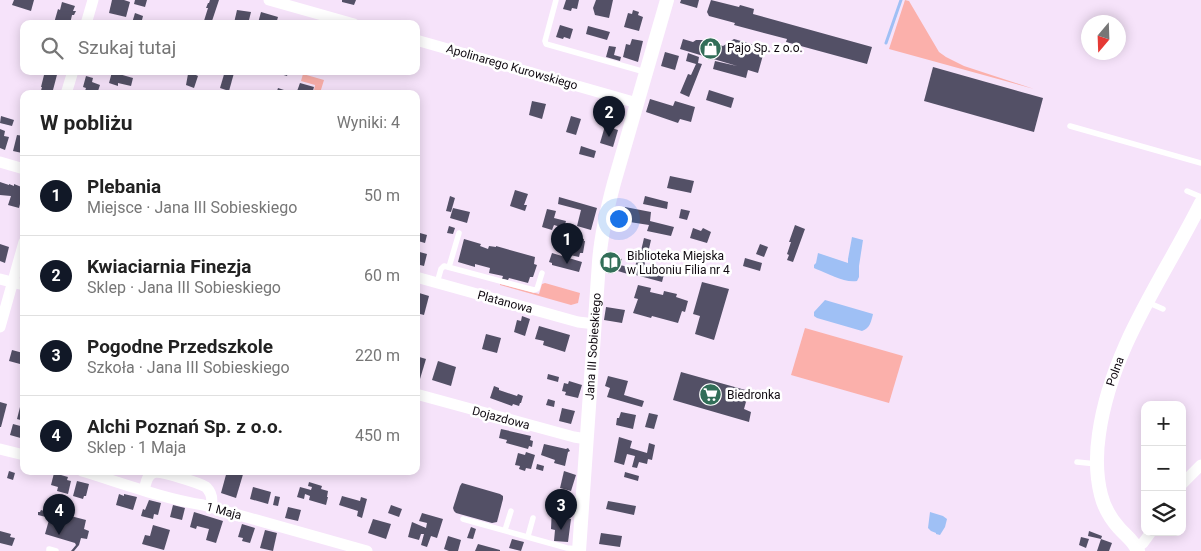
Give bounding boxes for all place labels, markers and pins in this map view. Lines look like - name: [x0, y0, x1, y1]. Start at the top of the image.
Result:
- shop icon: Pajo Sp. z o.o.: [699, 36, 723, 60]
- place label: Pajo Sp. z o.o.: [727, 41, 803, 55]
- pin: 2: [593, 96, 625, 137]
- pin: 1: [551, 223, 583, 264]
- place label: Biblioteka Miejska w Luboniu Filia nr 4: [627, 249, 730, 277]
- library icon: Biblioteka Miejska w Luboniu Filia nr 4: [599, 251, 623, 275]
- supermarket icon: Biedronka: [699, 383, 723, 407]
- place label: Biedronka: [727, 388, 781, 402]
- pin: 3: [545, 489, 577, 530]
- pin: 4: [43, 494, 75, 535]

